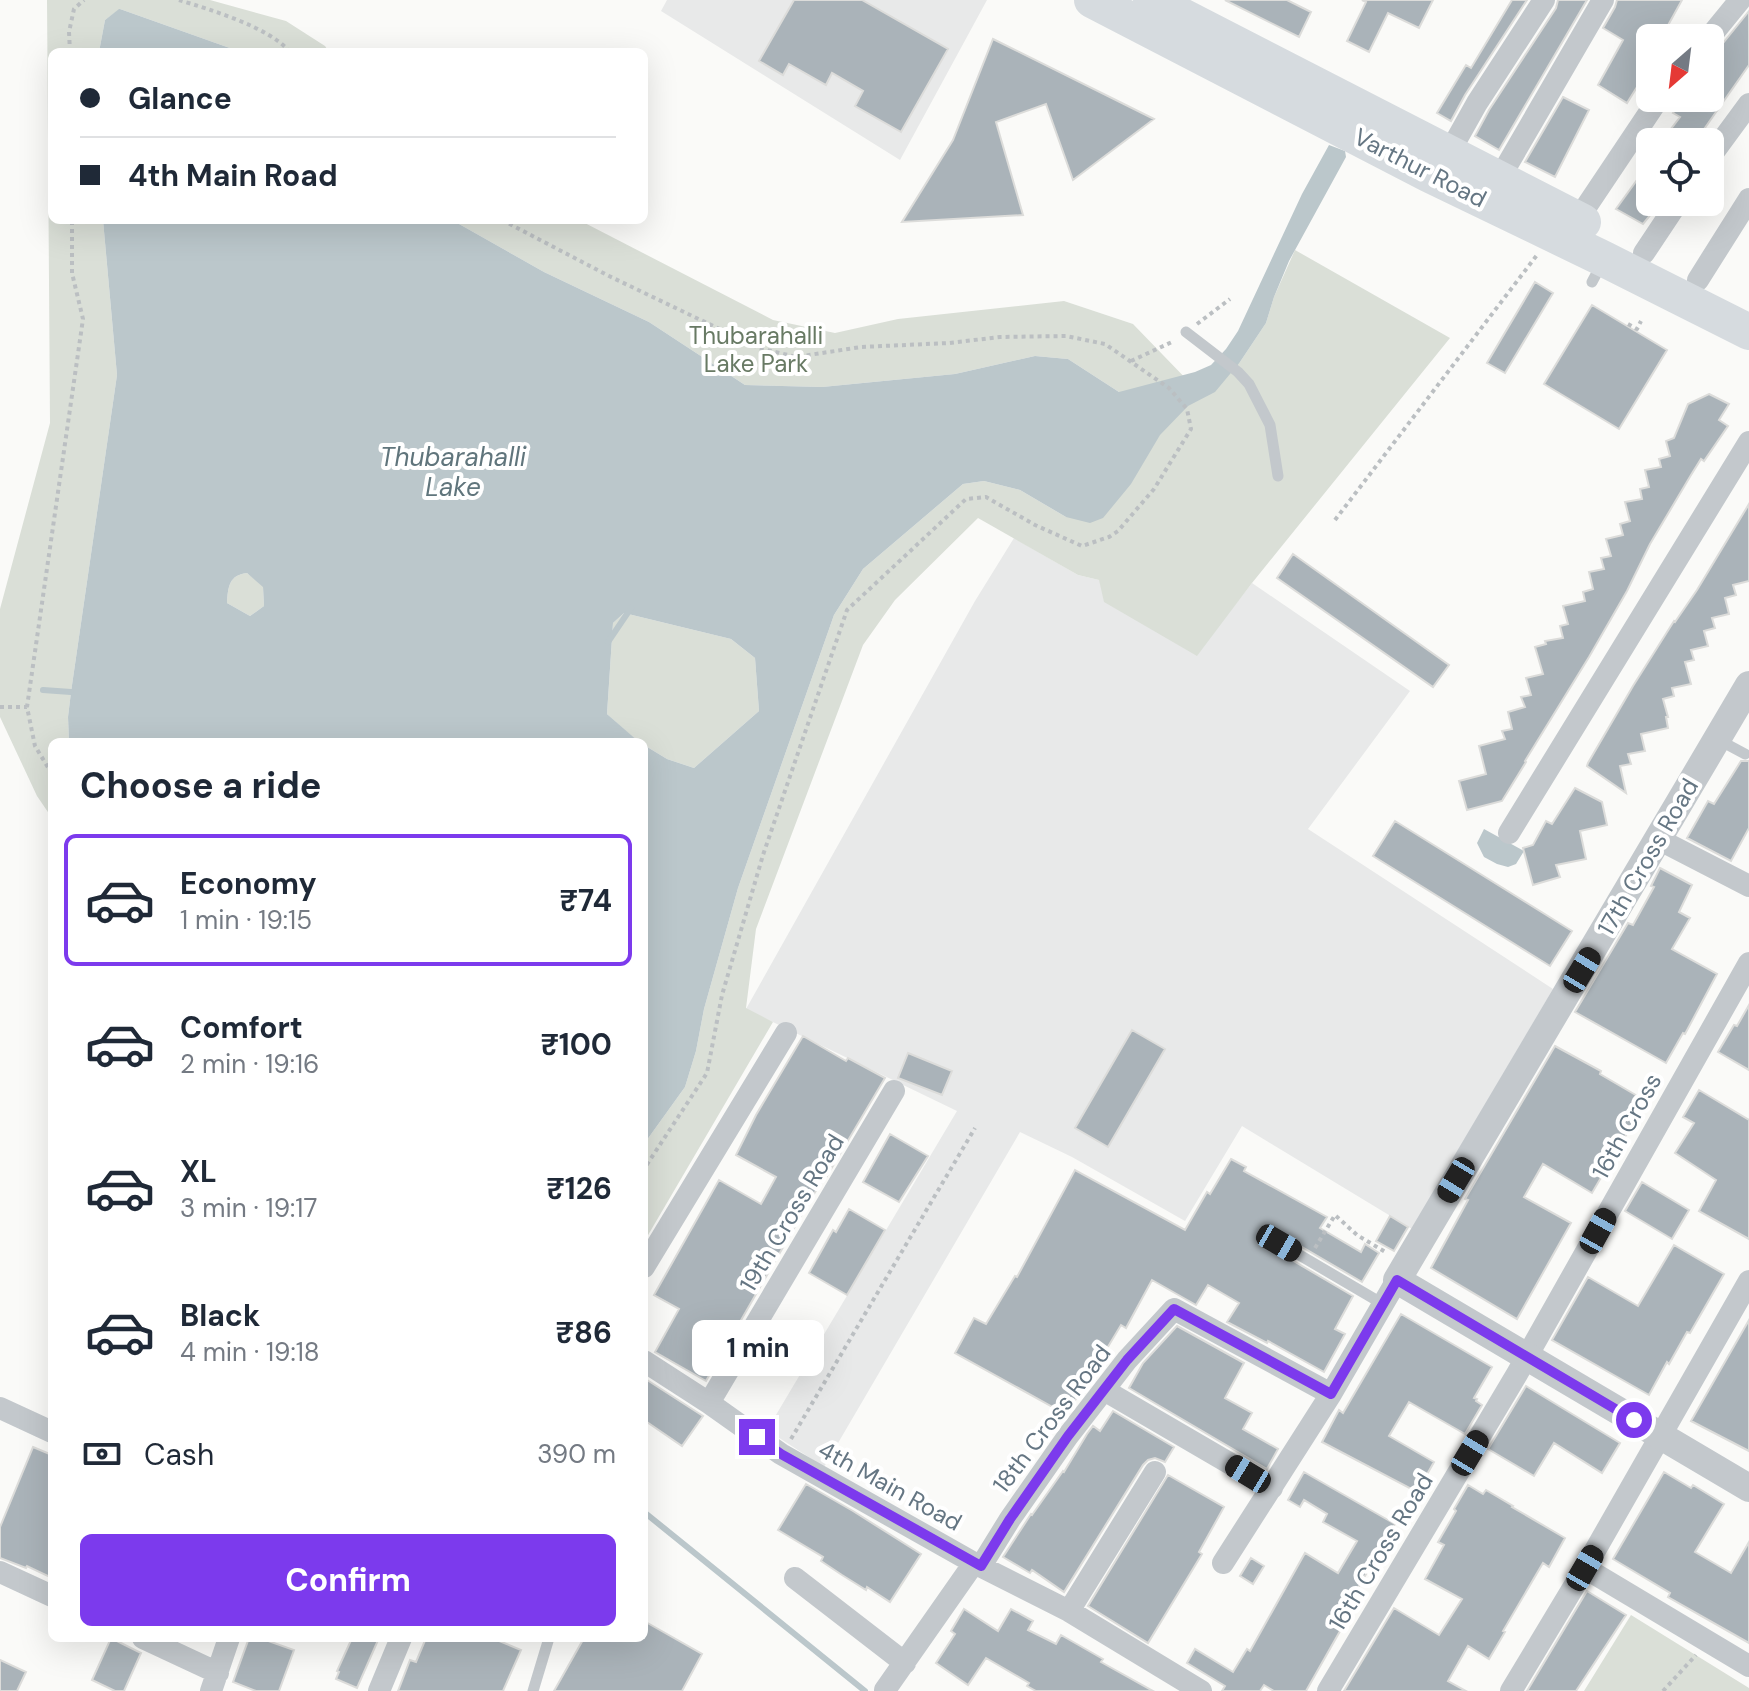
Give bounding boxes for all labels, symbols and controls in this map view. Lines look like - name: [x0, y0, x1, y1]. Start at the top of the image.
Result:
- north arrow: [1636, 24, 1724, 112]
- map controls: [1636, 24, 1724, 216]
- text: Glance: [128, 79, 232, 118]
- street label: Varthur Road: [1349, 121, 1492, 214]
- button: locate: [1636, 128, 1724, 216]
- text: 4th Main Road: [128, 156, 338, 195]
- park label: Thubarahalli Lake Park: [689, 320, 823, 379]
- water label: Thubarahalli Lake: [380, 440, 527, 504]
- text: Choose a ride: [80, 762, 321, 809]
- street label: 17th Cross Road: [1590, 773, 1705, 941]
- icon: car: [84, 864, 156, 936]
- text: Economy: [180, 864, 317, 903]
- text: ₹74: [560, 881, 612, 920]
- text: 1 min · 19:15: [180, 903, 312, 937]
- car: [1559, 943, 1605, 997]
- icon: car: [84, 1008, 156, 1080]
- text: Comfort: [180, 1008, 303, 1047]
- text: ₹100: [540, 1025, 612, 1064]
- text: 2 min · 19:16: [180, 1047, 319, 1081]
- street label: 16th Cross: [1585, 1067, 1668, 1184]
- street label: 19th Cross Road: [732, 1128, 851, 1297]
- icon: car: [84, 1152, 156, 1224]
- text: XL: [180, 1152, 217, 1191]
- car: [1433, 1153, 1479, 1207]
- text: ₹126: [546, 1169, 612, 1208]
- text: 3 min · 19:17: [180, 1191, 317, 1225]
- car: [1576, 1204, 1620, 1258]
- car: [1252, 1221, 1306, 1265]
- icon: car: [84, 1296, 156, 1368]
- text: Black: [180, 1296, 260, 1335]
- text: ₹86: [556, 1313, 612, 1352]
- callout: 1 min: [691, 1321, 823, 1377]
- text: 1 min: [726, 1331, 790, 1365]
- text: 4 min · 19:18: [180, 1335, 320, 1369]
- street label: 18th Cross Road: [986, 1338, 1118, 1499]
- route start: [1616, 1402, 1652, 1438]
- route end: [739, 1419, 775, 1455]
- car: [1447, 1426, 1493, 1480]
- icon: cash: [80, 1432, 124, 1476]
- street label: 4th Main Road: [813, 1433, 967, 1538]
- text: Cash: [144, 1435, 214, 1474]
- text: 390 m: [537, 1437, 616, 1471]
- car: [1221, 1451, 1275, 1497]
- street label: 16th Cross Road: [1321, 1467, 1440, 1636]
- button: Confirm: [80, 1534, 616, 1626]
- car: [1563, 1541, 1607, 1595]

